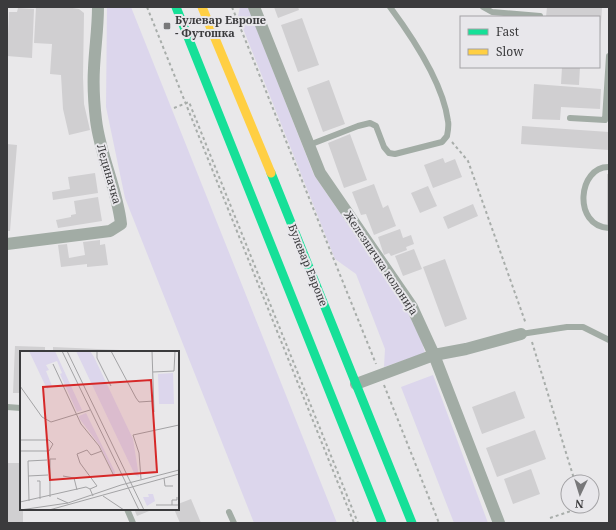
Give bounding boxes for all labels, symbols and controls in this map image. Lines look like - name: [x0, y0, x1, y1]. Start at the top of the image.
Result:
- place label: Булевар Европе - Футошка: [175, 12, 266, 40]
- legend: [460, 16, 600, 68]
- marker: Булевар Европе - Футошка: [162, 21, 172, 31]
- text: Fast: [496, 23, 519, 40]
- text: Slow: [496, 43, 524, 60]
- street label: Лединачка: [94, 142, 125, 206]
- street label: Железничка колонија: [340, 207, 422, 318]
- street label: Булевар Европе: [285, 221, 332, 308]
- inset map: [20, 351, 179, 510]
- north arrow: [560, 474, 600, 514]
- text: N: [574, 497, 584, 512]

